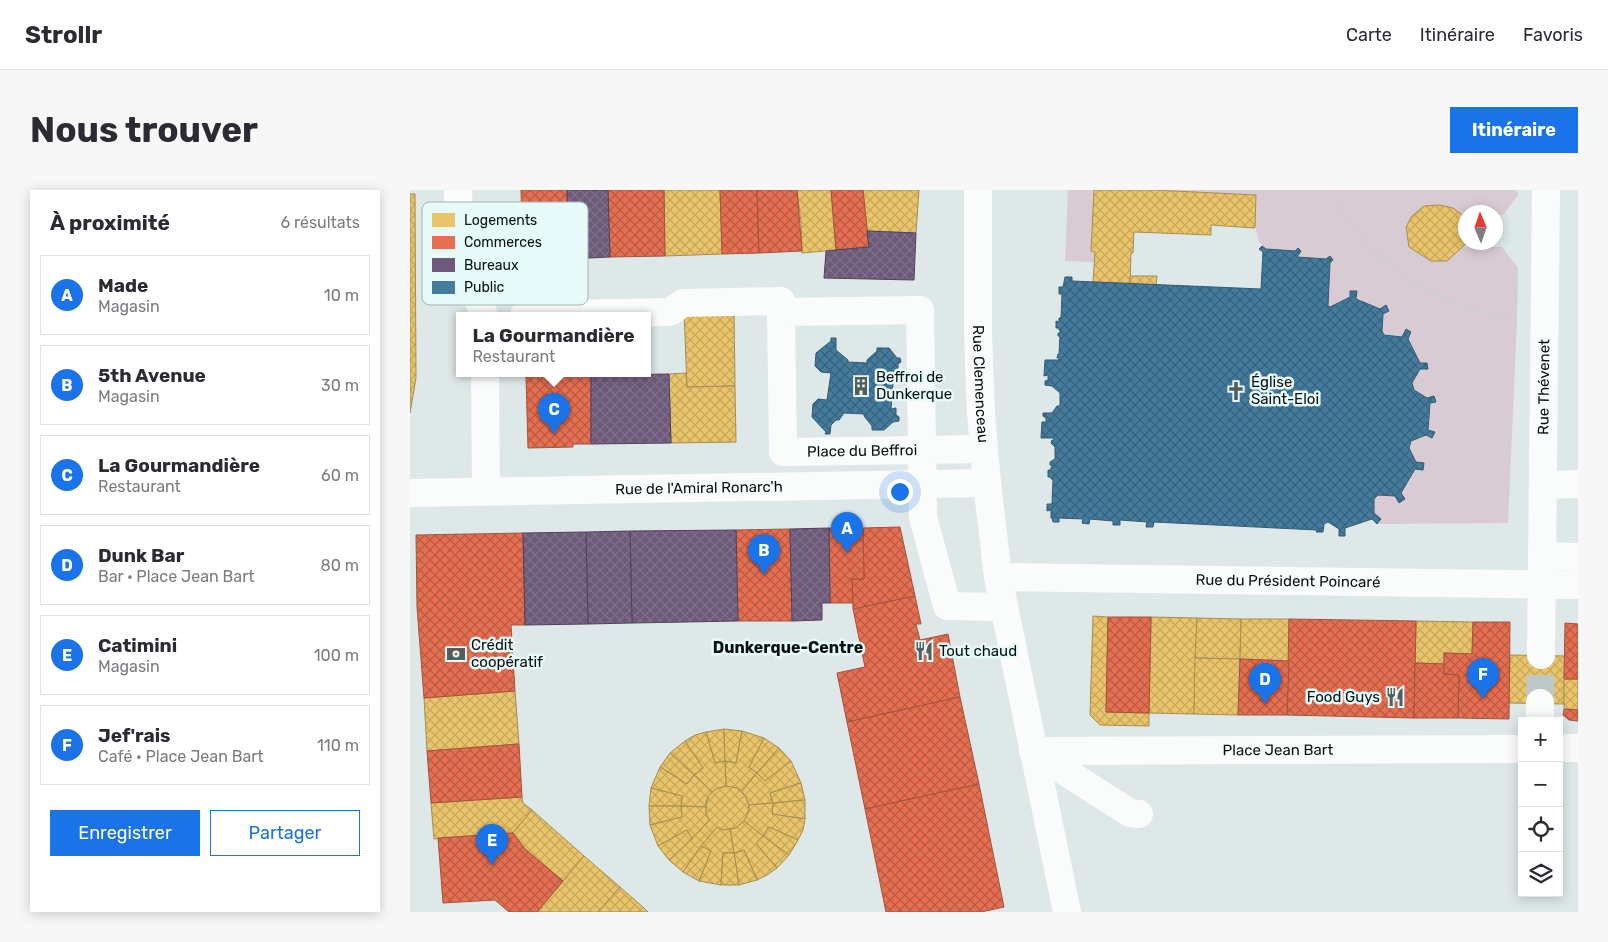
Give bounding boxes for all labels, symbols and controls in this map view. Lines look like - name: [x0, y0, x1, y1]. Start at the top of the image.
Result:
- text: Strollr: [25, 21, 102, 49]
- text: Carte: [1346, 24, 1392, 46]
- text: Itinéraire: [1420, 24, 1495, 46]
- text: Favoris: [1523, 24, 1583, 46]
- button: Itinéraire: [1450, 107, 1578, 153]
- text: Nous trouver: [30, 109, 258, 151]
- legend: [422, 202, 588, 305]
- north arrow: [1458, 205, 1503, 250]
- text: À proximité: [50, 210, 170, 235]
- text: Logements: [464, 212, 537, 229]
- text: 6 résultats: [280, 213, 360, 232]
- text: Commerces: [464, 234, 542, 251]
- text: Bureaux: [464, 257, 519, 274]
- text: Made: [98, 274, 148, 297]
- text: Public: [464, 279, 505, 296]
- text: A: [61, 286, 73, 305]
- text: 10 m: [324, 286, 359, 305]
- text: Magasin: [98, 297, 160, 316]
- popup: [456, 312, 651, 377]
- text: La Gourmandière: [472, 324, 635, 347]
- street label: Rue Clemenceau: [969, 325, 993, 444]
- street label: Rue Thévenet: [1534, 339, 1553, 435]
- text: Restaurant: [472, 347, 555, 366]
- text: 5th Avenue: [98, 364, 206, 387]
- place label: Beffroi de Dunkerque: [876, 368, 952, 403]
- place label: Église Saint-Eloi: [1251, 373, 1319, 408]
- building icon: Beffroi de Dunkerque: [850, 375, 872, 397]
- text: B: [61, 376, 73, 395]
- text: 30 m: [321, 376, 359, 395]
- church icon: Église Saint-Eloi: [1225, 380, 1247, 402]
- text: Magasin: [98, 387, 160, 406]
- pin: C: [538, 393, 570, 434]
- street label: Place du Beffroi: [807, 441, 917, 461]
- text: La Gourmandière: [98, 454, 260, 477]
- text: C: [61, 466, 73, 485]
- text: 60 m: [321, 466, 359, 485]
- text: Restaurant: [98, 477, 181, 496]
- street label: Rue de l'Amiral Ronarc'h: [615, 478, 783, 498]
- your location: [887, 479, 913, 505]
- pin: A: [831, 512, 863, 553]
- pin: B: [748, 534, 780, 575]
- text: Dunk Bar: [98, 544, 184, 567]
- text: D: [61, 556, 73, 575]
- text: 80 m: [321, 556, 359, 575]
- text: Bar · Place Jean Bart: [98, 567, 254, 586]
- street label: Rue du Président Poincaré: [1195, 571, 1381, 591]
- text: Catimini: [98, 634, 177, 657]
- place label: Crédit coopératif: [471, 636, 543, 671]
- district label: Dunkerque-Centre: [713, 638, 863, 657]
- restaurant icon: Tout chaud: [913, 640, 935, 662]
- place label: Tout chaud: [939, 642, 1017, 660]
- bank icon: Crédit coopératif: [445, 643, 467, 665]
- text: E: [62, 646, 72, 665]
- text: 100 m: [314, 646, 359, 665]
- text: Magasin: [98, 657, 160, 676]
- pin: F: [1467, 658, 1499, 699]
- pin: D: [1249, 663, 1281, 704]
- restaurant icon: Food Guys: [1384, 686, 1406, 708]
- place label: Food Guys: [1307, 688, 1380, 706]
- map controls: [1518, 717, 1563, 897]
- button: +: [1518, 717, 1563, 762]
- text: Jef'rais: [98, 724, 171, 747]
- text: F: [62, 736, 72, 755]
- text: 110 m: [317, 736, 359, 755]
- street label: Place Jean Bart: [1223, 741, 1334, 759]
- text: Café · Place Jean Bart: [98, 747, 264, 766]
- button: −: [1518, 762, 1563, 807]
- button: locate: [1518, 807, 1563, 852]
- button: Enregistrer: [50, 810, 200, 856]
- button: Partager: [210, 810, 360, 856]
- pin: E: [476, 824, 508, 865]
- button: layers: [1518, 852, 1563, 897]

